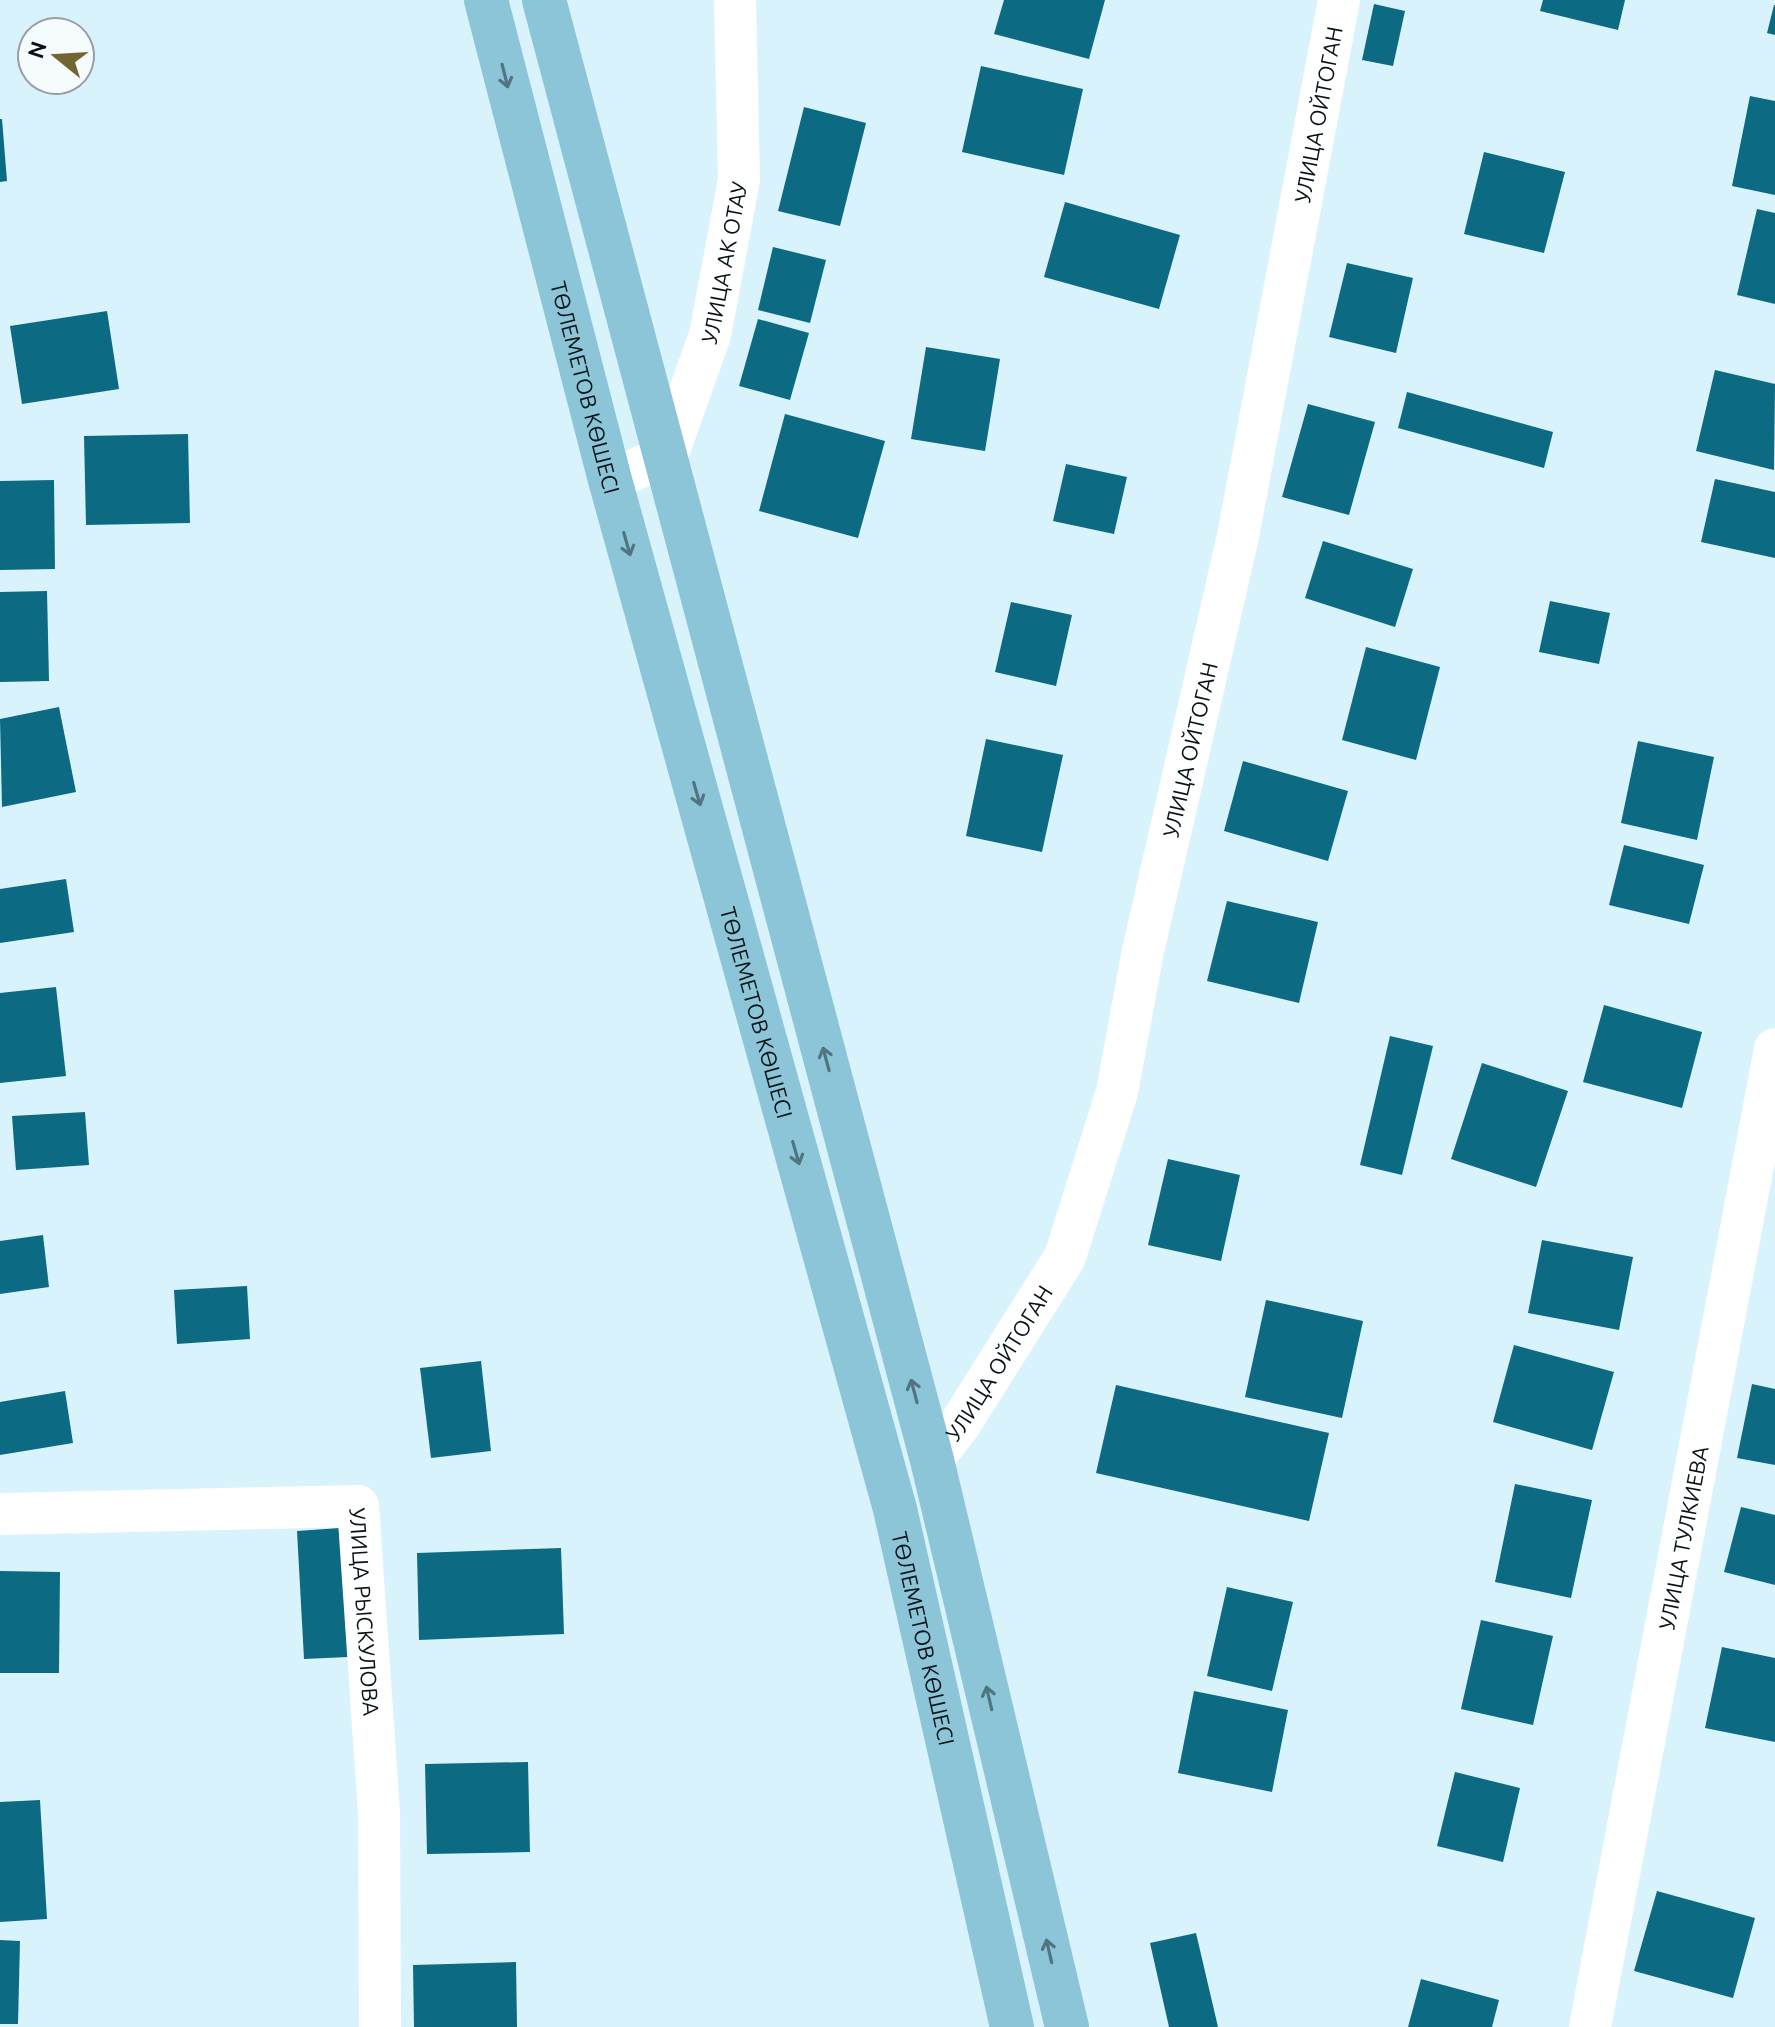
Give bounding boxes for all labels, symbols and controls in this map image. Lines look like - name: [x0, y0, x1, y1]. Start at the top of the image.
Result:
- north arrow: [16, 16, 96, 96]
- street label: УЛИЦА ОЙТОГАН: [1289, 24, 1346, 205]
- text: N: [22, 38, 51, 61]
- one-way arrow: [499, 62, 514, 88]
- street label: УЛИЦА АК ОТАУ: [695, 179, 751, 347]
- street label: ТӨЛЕМЕТОВ КӨШЕСІ: [547, 278, 626, 496]
- one-way arrow: [621, 530, 636, 556]
- street label: УЛИЦА ОЙТОГАН: [1157, 659, 1221, 839]
- one-way arrow: [690, 781, 705, 807]
- street label: ТӨЛЕМЕТОВ КӨШЕСІ: [716, 904, 799, 1121]
- one-way arrow: [818, 1046, 833, 1072]
- one-way arrow: [790, 1139, 805, 1165]
- street label: УЛИЦА ОЙТОГАН: [940, 1280, 1057, 1445]
- one-way arrow: [906, 1379, 921, 1405]
- street label: УЛИЦА ТУЛКИЕВА: [1653, 1443, 1712, 1632]
- street label: УЛИЦА РЫСКУЛОВА: [346, 1507, 385, 1717]
- street label: ТӨЛЕМЕТОВ КӨШЕСІ: [888, 1529, 960, 1747]
- one-way arrow: [981, 1686, 996, 1712]
- one-way arrow: [1041, 1939, 1056, 1965]

